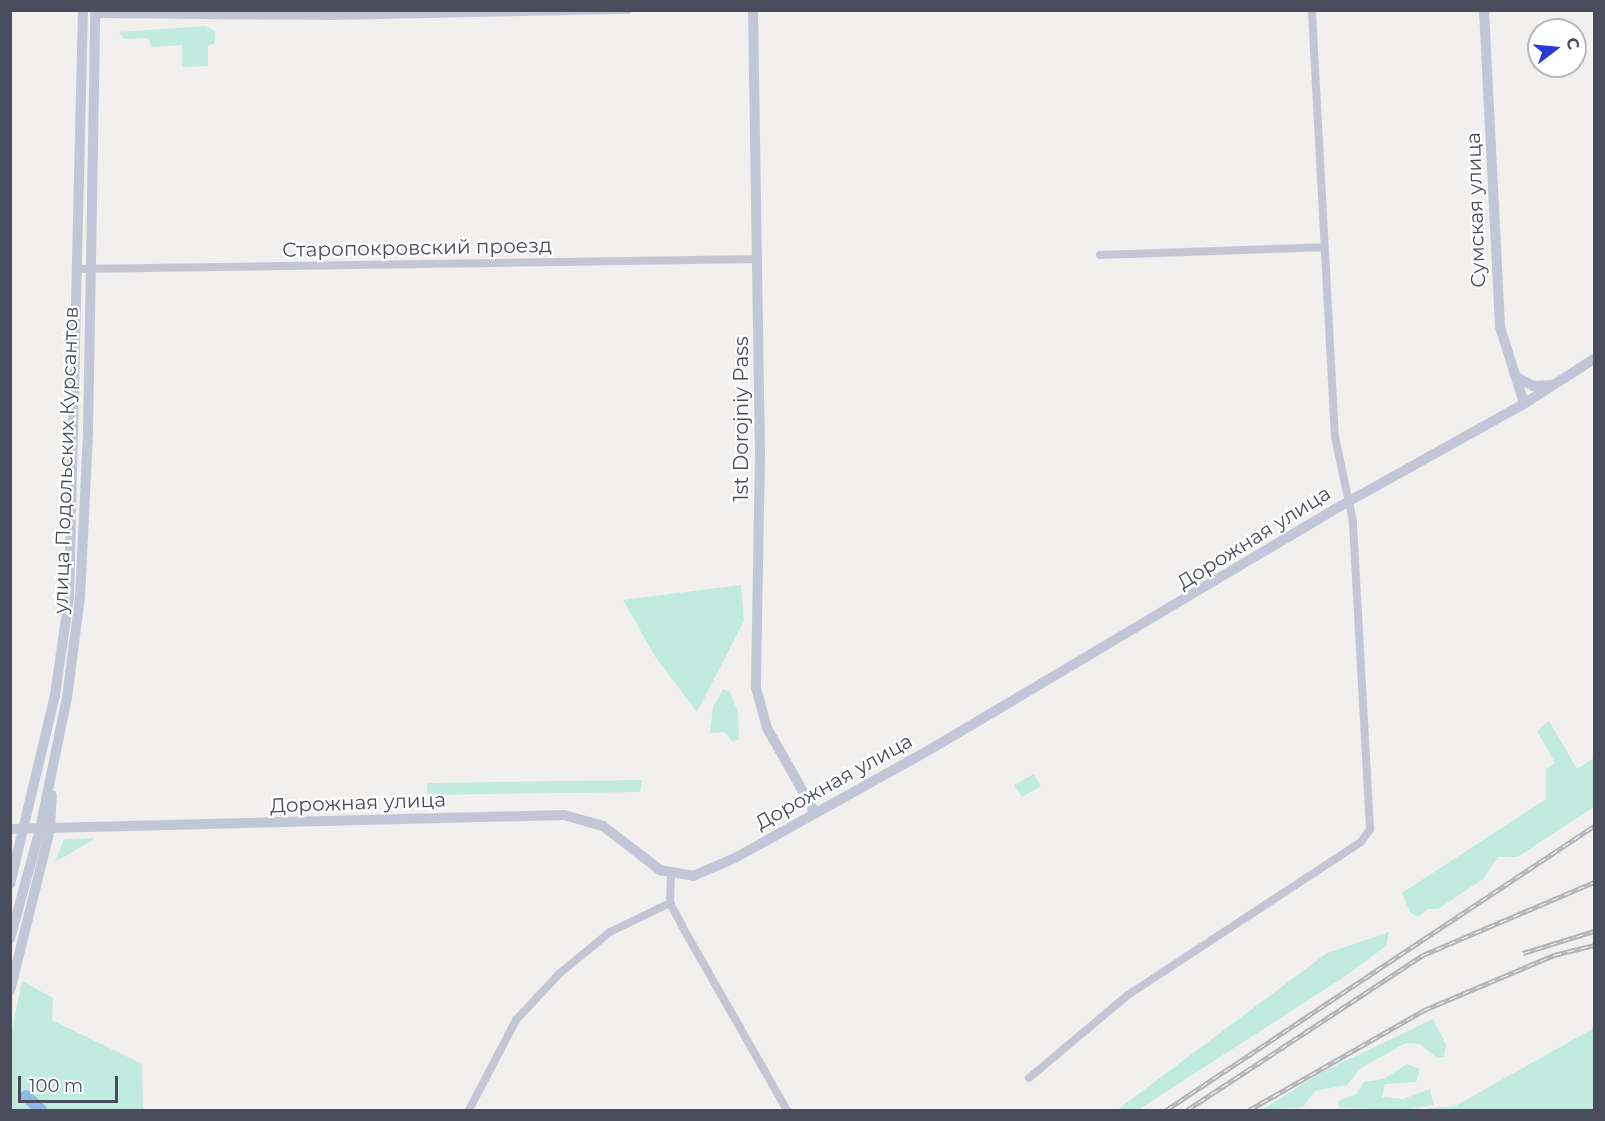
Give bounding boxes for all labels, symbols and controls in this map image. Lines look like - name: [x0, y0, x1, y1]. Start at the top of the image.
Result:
- north arrow: [1527, 18, 1587, 78]
- text: С: [1562, 35, 1584, 52]
- street label: Сумская улица: [1461, 132, 1491, 288]
- street label: Старопокровский проезд: [282, 234, 552, 262]
- street label: улица Подольских Курсантов: [49, 306, 83, 614]
- street label: 1st Dorojniy Pass: [729, 336, 753, 502]
- street label: Дорожная улица: [1173, 481, 1335, 595]
- street label: Дорожная улица: [751, 729, 917, 835]
- street label: Дорожная улица: [270, 788, 446, 818]
- scale bar: [21, 1064, 122, 1102]
- text: 100 m: [29, 1075, 83, 1097]

